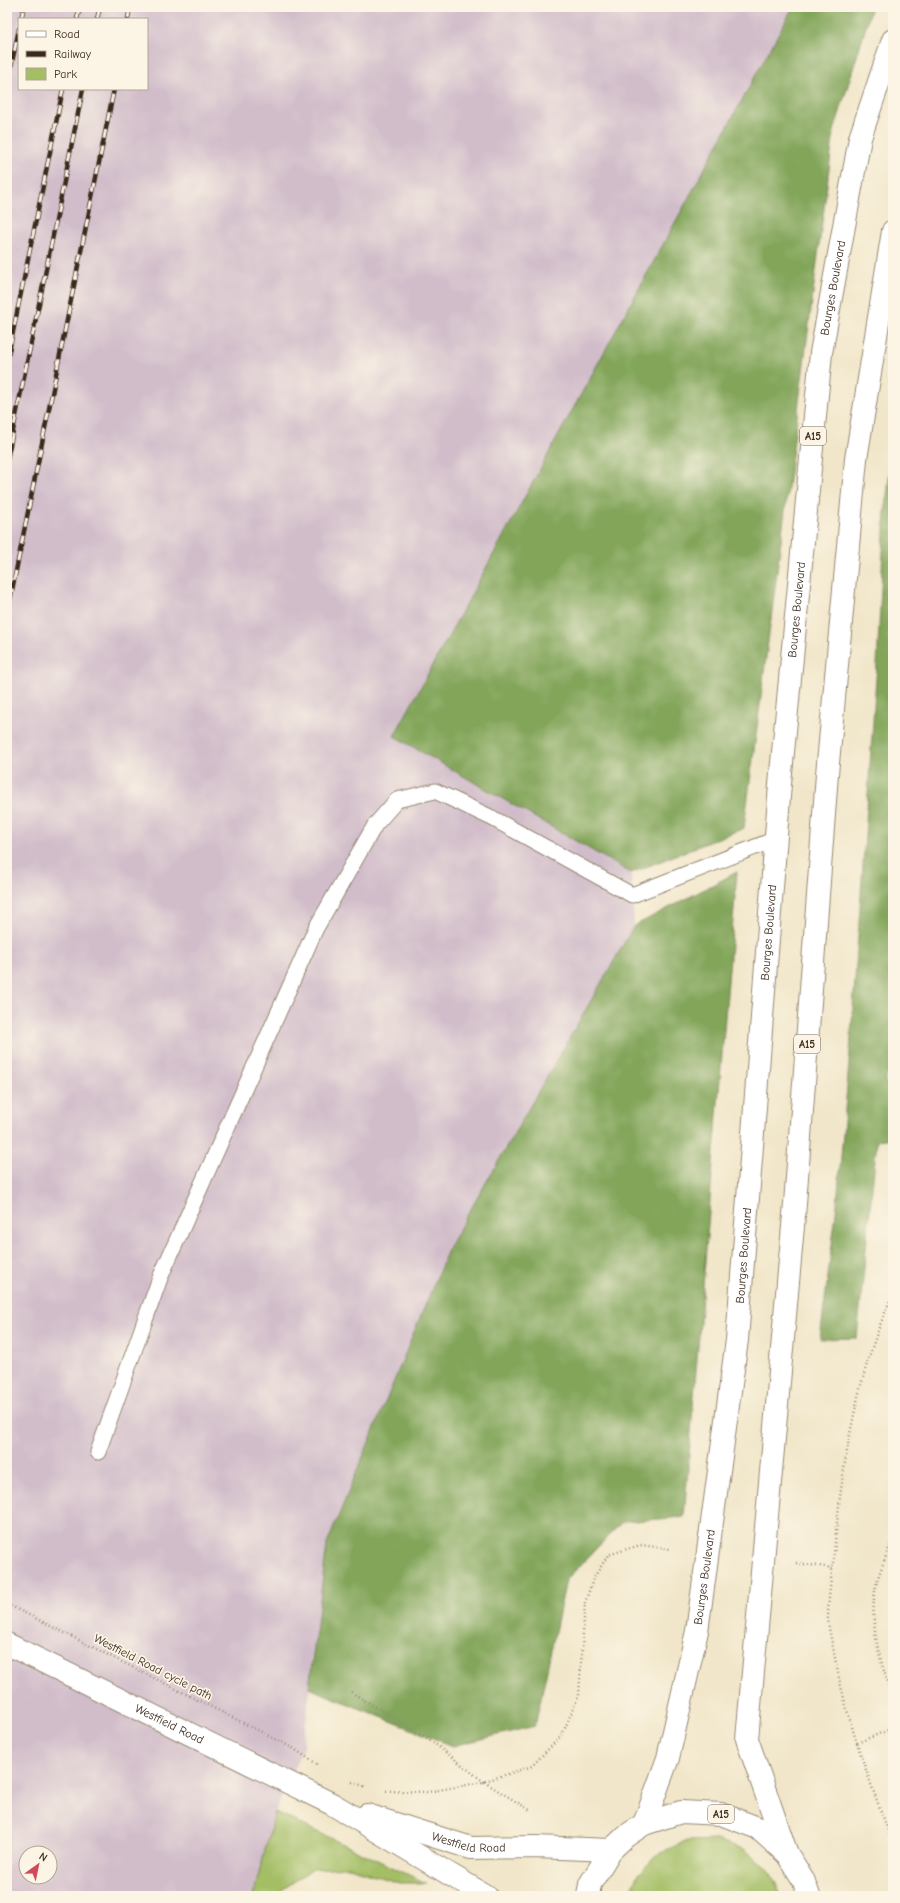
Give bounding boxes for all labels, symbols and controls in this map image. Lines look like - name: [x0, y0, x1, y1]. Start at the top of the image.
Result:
- legend: [18, 18, 148, 90]
- text: Road: [54, 27, 80, 41]
- text: Railway: [54, 47, 92, 61]
- text: Park: [54, 67, 77, 81]
- street label: Bourges Boulevard: [817, 239, 848, 336]
- road number: A15: [800, 427, 826, 445]
- street label: Bourges Boulevard: [785, 561, 808, 658]
- street label: Bourges Boulevard: [758, 884, 779, 981]
- road number: A15: [794, 1035, 820, 1053]
- street label: Bourges Boulevard: [733, 1207, 754, 1304]
- street label: Bourges Boulevard: [691, 1528, 718, 1626]
- street label: Westfield Road cycle path: [92, 1631, 214, 1703]
- street label: Westfield Road: [133, 1701, 206, 1747]
- road number: A15: [708, 1805, 734, 1823]
- street label: Westfield Road: [430, 1829, 506, 1855]
- north arrow: [18, 1845, 58, 1885]
- text: N: [37, 1850, 50, 1864]

